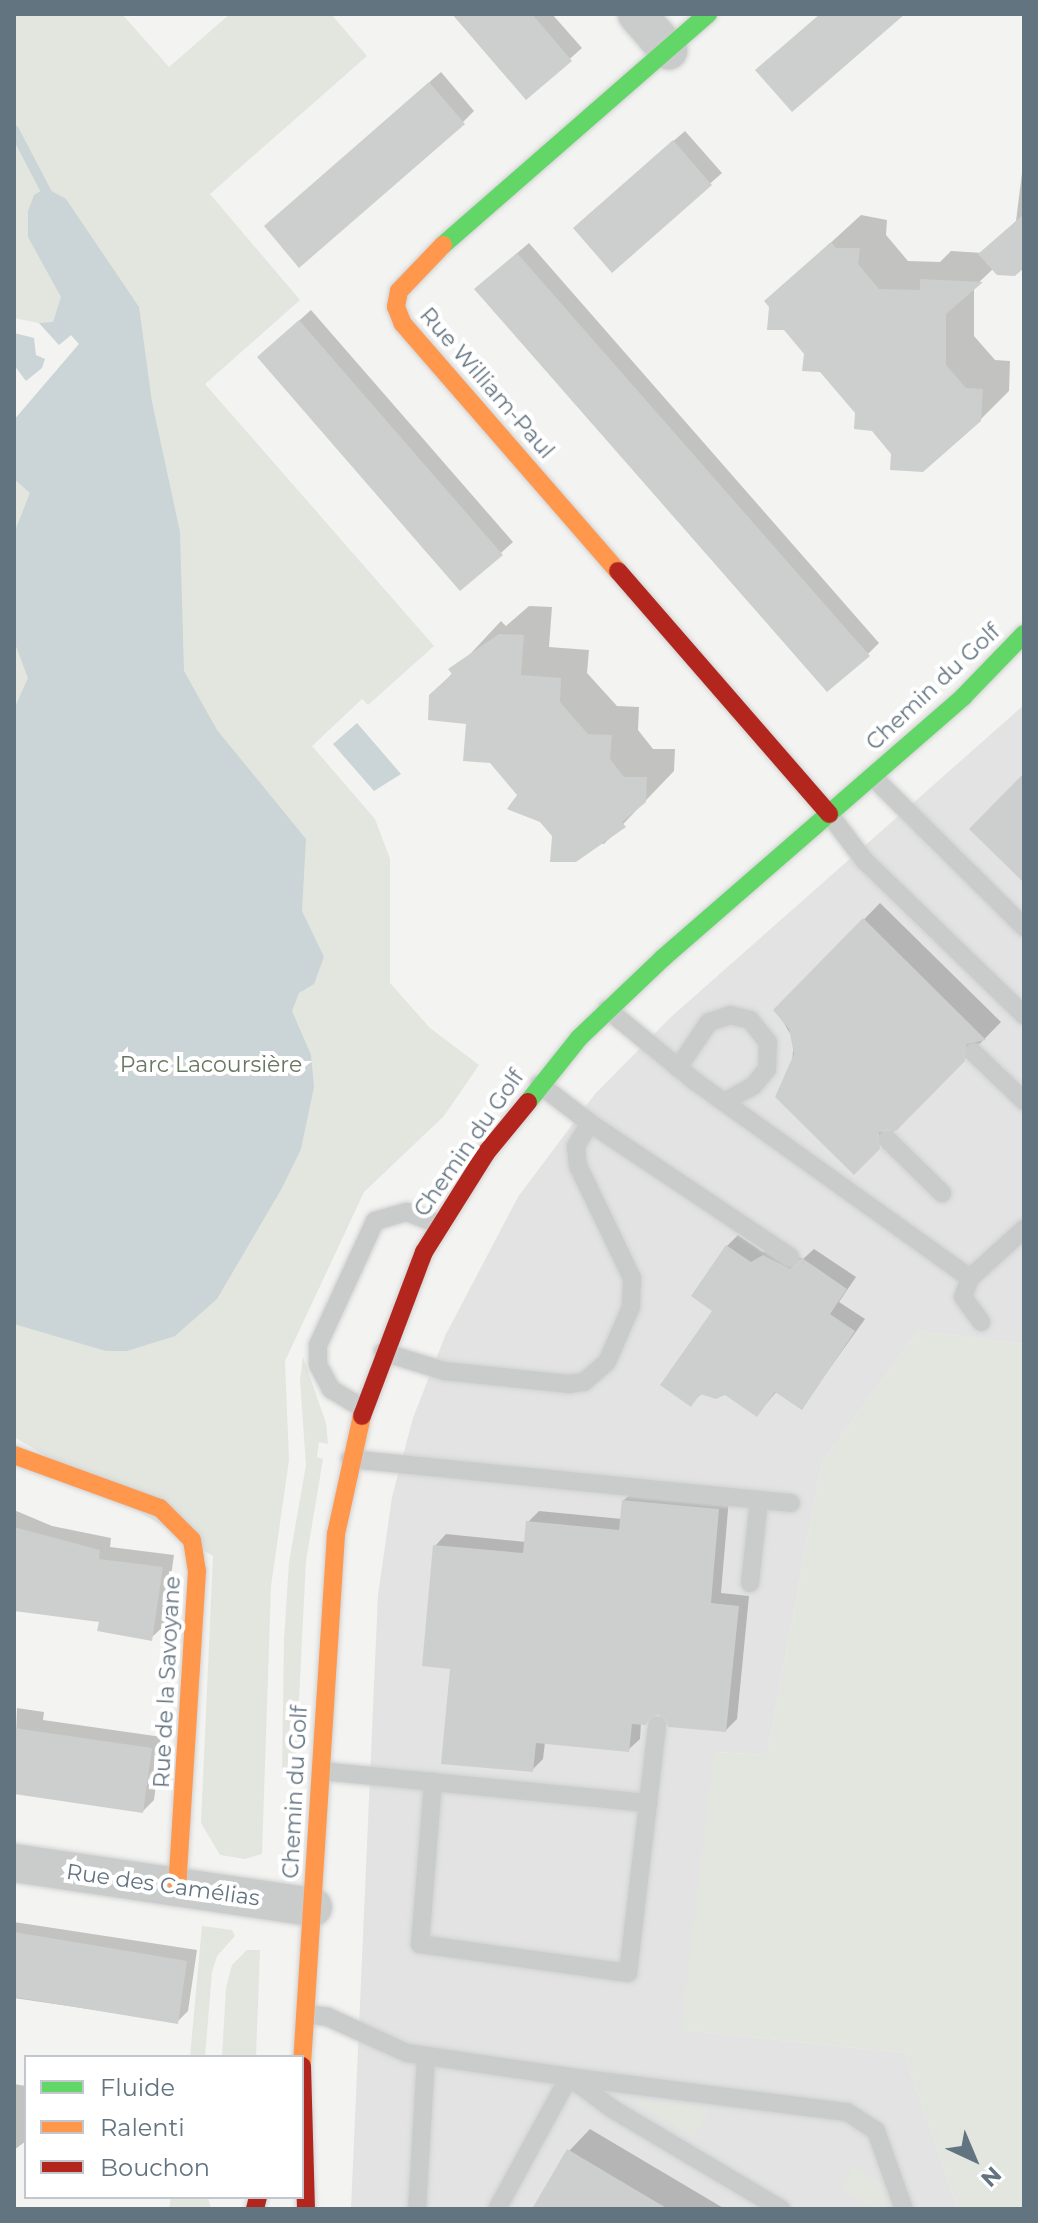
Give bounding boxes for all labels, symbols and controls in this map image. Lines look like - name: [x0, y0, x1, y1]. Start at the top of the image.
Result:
- street label: Rue William-Paul: [414, 302, 560, 464]
- street label: Chemin du Golf: [861, 618, 1005, 756]
- park label: Parc Lacoursière: [120, 1052, 302, 1078]
- street label: Chemin du Golf: [408, 1064, 530, 1222]
- street label: Rue de la Savoyane: [148, 1575, 186, 1789]
- street label: Chemin du Golf: [277, 1705, 313, 1879]
- street label: Rue des Camélias: [65, 1858, 261, 1912]
- legend: [24, 2055, 304, 2199]
- text: Fluide: [100, 2073, 175, 2102]
- text: Ralenti: [100, 2113, 185, 2142]
- north arrow: [934, 2119, 1014, 2199]
- text: Bouchon: [100, 2153, 210, 2182]
- text: N: [975, 2161, 1007, 2193]

